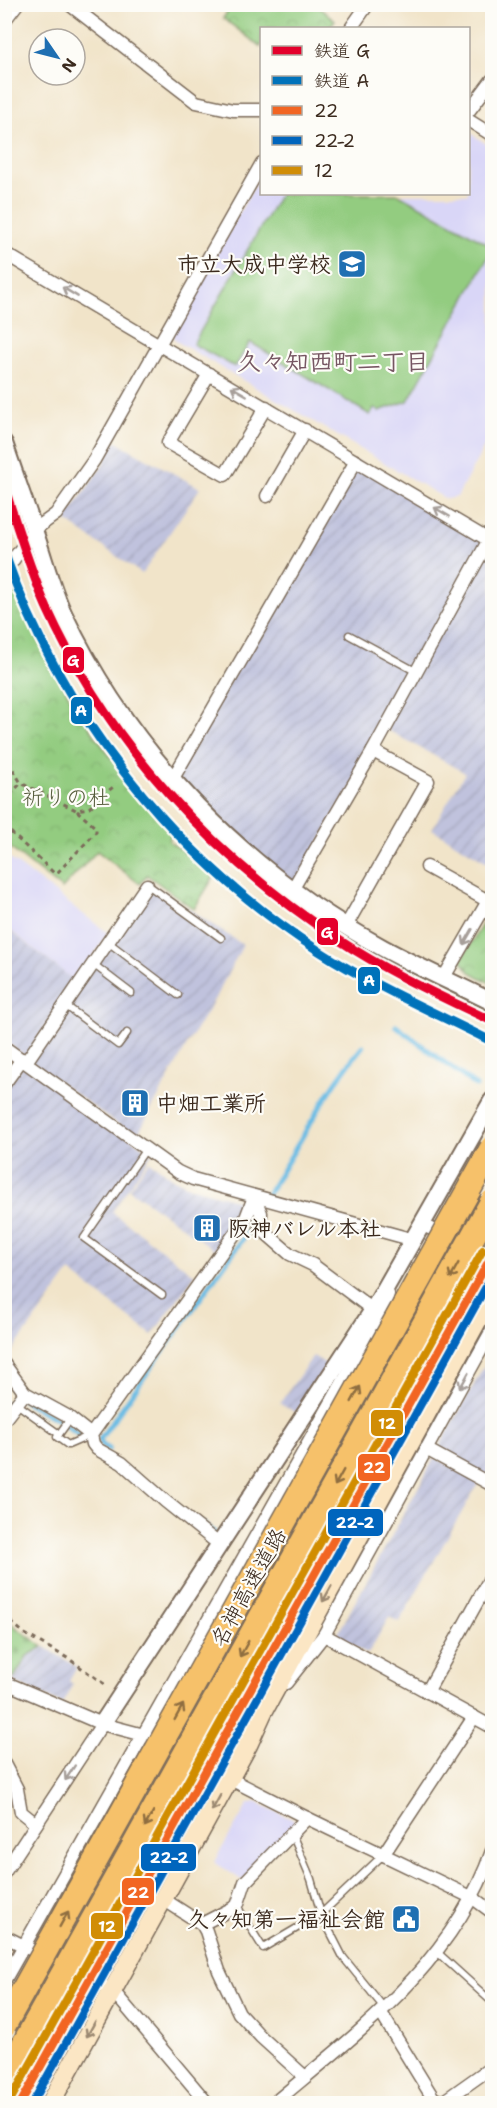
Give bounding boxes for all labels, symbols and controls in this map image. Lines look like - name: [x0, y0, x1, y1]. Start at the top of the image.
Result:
- north arrow: [27, 27, 87, 87]
- legend: [260, 27, 470, 195]
- text: 鉄道 G: [314, 39, 370, 63]
- text: N: [57, 54, 81, 77]
- text: 鉄道 A: [314, 69, 369, 93]
- text: 22: [314, 99, 338, 123]
- text: 22-2: [314, 129, 355, 153]
- text: 12: [314, 159, 333, 183]
- school or university icon: 市立大成中学校: [336, 248, 368, 280]
- place label: 市立大成中学校: [177, 250, 331, 279]
- one-way arrow: [62, 286, 79, 298]
- district label: 久々知西町二丁目: [237, 346, 429, 378]
- one-way arrow: [231, 385, 248, 397]
- one-way arrow: [434, 506, 452, 517]
- line badge: G: [62, 646, 85, 674]
- text: G: [67, 650, 80, 671]
- line badge: A: [70, 696, 93, 725]
- text: A: [75, 700, 87, 721]
- park label: 祈りの杜: [22, 783, 110, 812]
- line badge: G: [316, 917, 339, 946]
- text: G: [321, 922, 334, 943]
- one-way arrow: [461, 928, 473, 945]
- line badge: A: [357, 966, 381, 995]
- text: A: [363, 970, 375, 991]
- building icon: 中畑工業所: [119, 1087, 151, 1119]
- place label: 中畑工業所: [156, 1089, 266, 1118]
- building icon: 阪神バレル本社: [191, 1212, 223, 1244]
- place label: 阪神バレル本社: [228, 1214, 381, 1243]
- one-way arrow: [448, 1262, 460, 1279]
- one-way arrow: [458, 1372, 470, 1389]
- one-way arrow: [350, 1386, 362, 1403]
- line badge: 12: [370, 1409, 404, 1437]
- text: 12: [378, 1413, 396, 1434]
- line badge: 22: [357, 1453, 391, 1482]
- text: 22: [363, 1457, 385, 1478]
- one-way arrow: [333, 1469, 345, 1486]
- line badge: 22-2: [327, 1508, 384, 1537]
- text: 22-2: [336, 1512, 374, 1533]
- street label: 名神高速道路: [204, 1522, 293, 1652]
- one-way arrow: [321, 1585, 333, 1602]
- one-way arrow: [238, 1640, 250, 1657]
- one-way arrow: [174, 1703, 185, 1721]
- one-way arrow: [63, 1764, 75, 1781]
- one-way arrow: [210, 1794, 222, 1811]
- one-way arrow: [143, 1810, 155, 1827]
- line badge: 22-2: [140, 1843, 197, 1872]
- text: 22-2: [150, 1847, 188, 1868]
- line badge: 22: [121, 1877, 155, 1906]
- text: 22: [127, 1882, 149, 1903]
- public building icon: 久々知第一福祉会館: [390, 1903, 422, 1935]
- place label: 久々知第一福祉会館: [187, 1905, 385, 1934]
- one-way arrow: [59, 1910, 70, 1928]
- line badge: 12: [90, 1912, 124, 1940]
- text: 12: [98, 1916, 116, 1937]
- one-way arrow: [85, 2020, 97, 2037]

